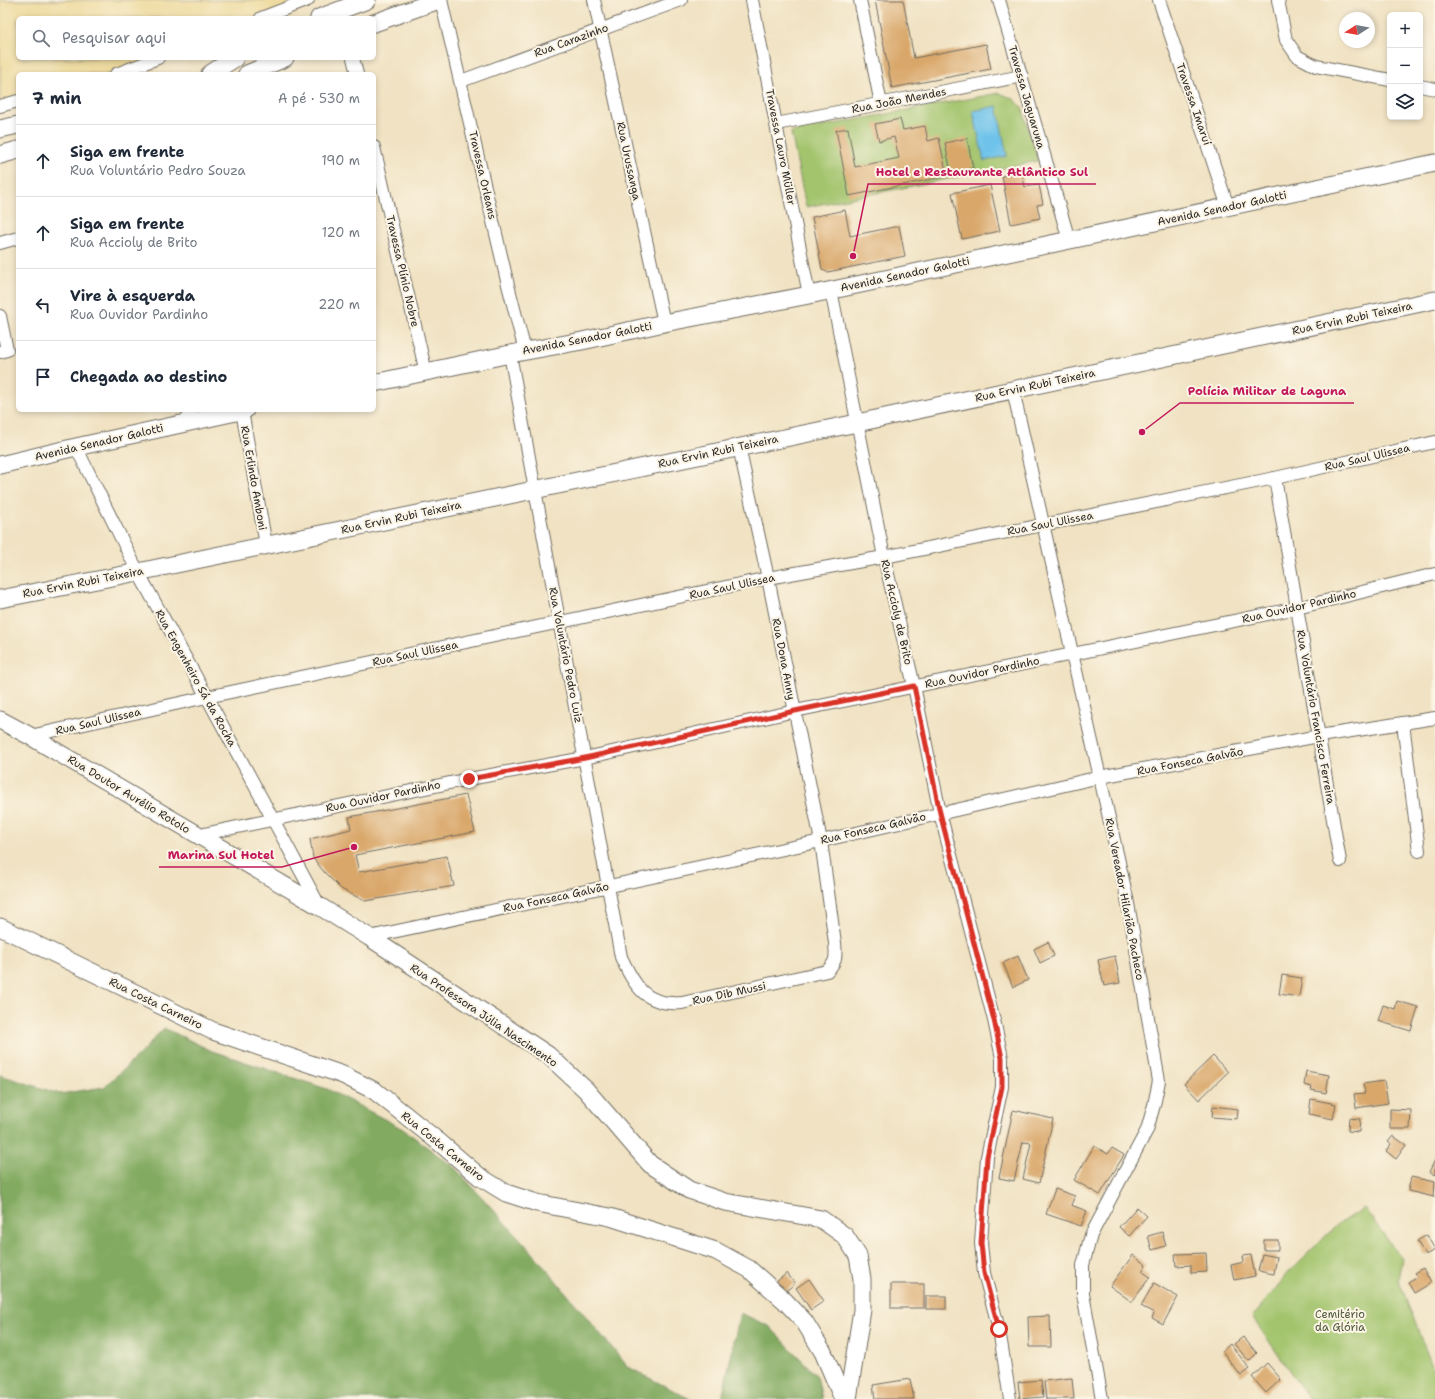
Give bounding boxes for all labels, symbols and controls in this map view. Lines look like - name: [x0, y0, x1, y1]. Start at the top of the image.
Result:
- north arrow: [1339, 12, 1375, 48]
- map controls: [1387, 12, 1423, 120]
- button: +: [1387, 12, 1423, 48]
- search box: [16, 16, 376, 60]
- street label: Rua Carazinho: [532, 20, 611, 61]
- icon: search: [30, 27, 52, 49]
- text: Pesquisar aqui: [62, 28, 166, 48]
- street label: Travessa Jaguaruna: [1005, 44, 1049, 151]
- button: −: [1387, 48, 1423, 84]
- street label: Travessa Imaruí: [1172, 61, 1215, 147]
- street label: Rua João Mendes: [850, 84, 948, 117]
- button: layers: [1387, 84, 1423, 120]
- text: 7 min: [32, 87, 82, 109]
- street label: Travessa Lauro Müller: [762, 88, 799, 207]
- text: A pé · 530 m: [278, 90, 360, 107]
- street label: Rua Urussanga: [613, 120, 644, 202]
- street label: Travessa Orleans: [465, 129, 500, 221]
- text: Siga em frente: [70, 142, 185, 162]
- icon: ahead: [32, 150, 54, 172]
- text: 190 m: [321, 152, 360, 169]
- callout: Hotel e Restaurante Atlântico Sul: [868, 160, 1096, 184]
- text: Rua Voluntário Pedro Souza: [70, 162, 246, 179]
- text: Hotel e Restaurante Atlântico Sul: [876, 164, 1088, 180]
- street label: Avenida Senador Galotti: [1156, 187, 1288, 230]
- text: Siga em frente: [70, 214, 185, 234]
- street label: Travessa Plínio Nobre: [382, 214, 423, 328]
- icon: ahead: [32, 222, 54, 244]
- text: 120 m: [322, 224, 360, 241]
- text: Rua Accioly de Brito: [70, 234, 197, 251]
- street label: Avenida Senador Galotti: [839, 253, 971, 296]
- text: Vire à esquerda: [70, 286, 195, 306]
- icon: left: [32, 294, 54, 316]
- text: 220 m: [318, 296, 360, 313]
- street label: Rua Ervin Rubi Teixeira: [1291, 298, 1414, 339]
- text: Rua Ouvidor Pardinho: [70, 306, 208, 323]
- street label: Avenida Senador Galotti: [521, 319, 653, 358]
- street label: Rua Ervin Rubi Teixeira: [974, 365, 1097, 406]
- icon: arrive: [32, 366, 54, 388]
- text: Chegada ao destino: [70, 367, 227, 387]
- callout: Polícia Militar de Laguna: [1180, 379, 1354, 403]
- text: Polícia Militar de Laguna: [1188, 383, 1347, 399]
- street label: Avenida Senador Galotti: [33, 420, 165, 465]
- street label: Rua Erlindo Amboni: [237, 425, 270, 532]
- street label: Rua Ervin Rubi Teixeira: [657, 431, 780, 472]
- street label: Rua Saul Ulissea: [1323, 440, 1411, 475]
- street label: Rua Ervin Rubi Teixeira: [340, 497, 463, 538]
- street label: Rua Saul Ulissea: [1006, 508, 1095, 539]
- street label: Rua Accioly de Brito: [877, 558, 916, 667]
- street label: Rua Ervin Rubi Teixeira: [22, 563, 145, 602]
- street label: Rua Saul Ulissea: [688, 570, 777, 603]
- street label: Rua Voluntário Pedro Luiz: [545, 586, 586, 724]
- street label: Rua Ouvidor Pardinho: [1241, 586, 1358, 627]
- street label: Rua Engenheiro Sá da Rocha: [152, 607, 240, 750]
- street label: Rua Dona Anny: [768, 617, 799, 701]
- street label: Rua Voluntário Francisco Ferreira: [1293, 629, 1338, 806]
- street label: Rua Saul Ulissea: [371, 637, 460, 670]
- street label: Rua Ouvidor Pardinho: [923, 653, 1041, 692]
- street label: Rua Saul Ulissea: [54, 704, 142, 739]
- street label: Rua Fonseca Galvão: [1136, 744, 1245, 779]
- street label: Rua Doutor Aurélio Rotolo: [65, 752, 193, 837]
- route end: [460, 770, 478, 788]
- street label: Rua Ouvidor Pardinho: [324, 777, 442, 816]
- street label: Rua Fonseca Galvão: [819, 809, 928, 848]
- street label: Rua Vereador Hilarião Pacheco: [1101, 817, 1148, 982]
- callout: Marina Sul Hotel: [159, 843, 282, 867]
- text: Marina Sul Hotel: [168, 847, 274, 863]
- street label: Rua Fonseca Galvão: [502, 879, 611, 916]
- street label: Rua Professora Júlia Nascimento: [407, 960, 561, 1071]
- street label: Rua Costa Carneiro: [106, 974, 205, 1033]
- street label: Rua Dib Mussi: [691, 978, 767, 1009]
- street label: Rua Costa Carneiro: [398, 1108, 488, 1185]
- park label: Cemitério da Glória: [1315, 1307, 1365, 1335]
- route start: [990, 1320, 1008, 1338]

